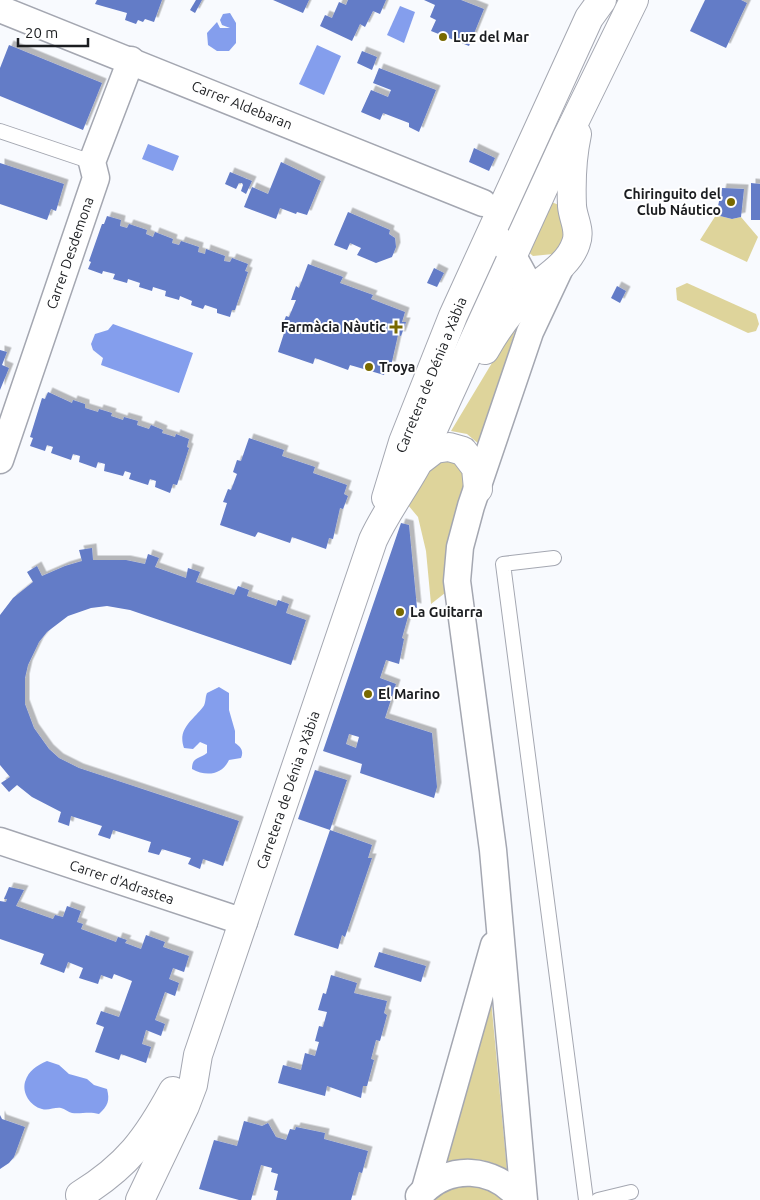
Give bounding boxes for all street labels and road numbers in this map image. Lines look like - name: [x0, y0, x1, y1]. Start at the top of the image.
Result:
- street label: Carrer Aldebaran: [189, 78, 295, 132]
- street label: Carrer Desdemona: [43, 195, 97, 311]
- street label: Carretera de Dénia a Xàbia: [392, 295, 470, 455]
- street label: Carretera de Dénia a Xàbia: [253, 709, 323, 871]
- street label: Carrer d'Adrastea: [68, 857, 176, 907]

